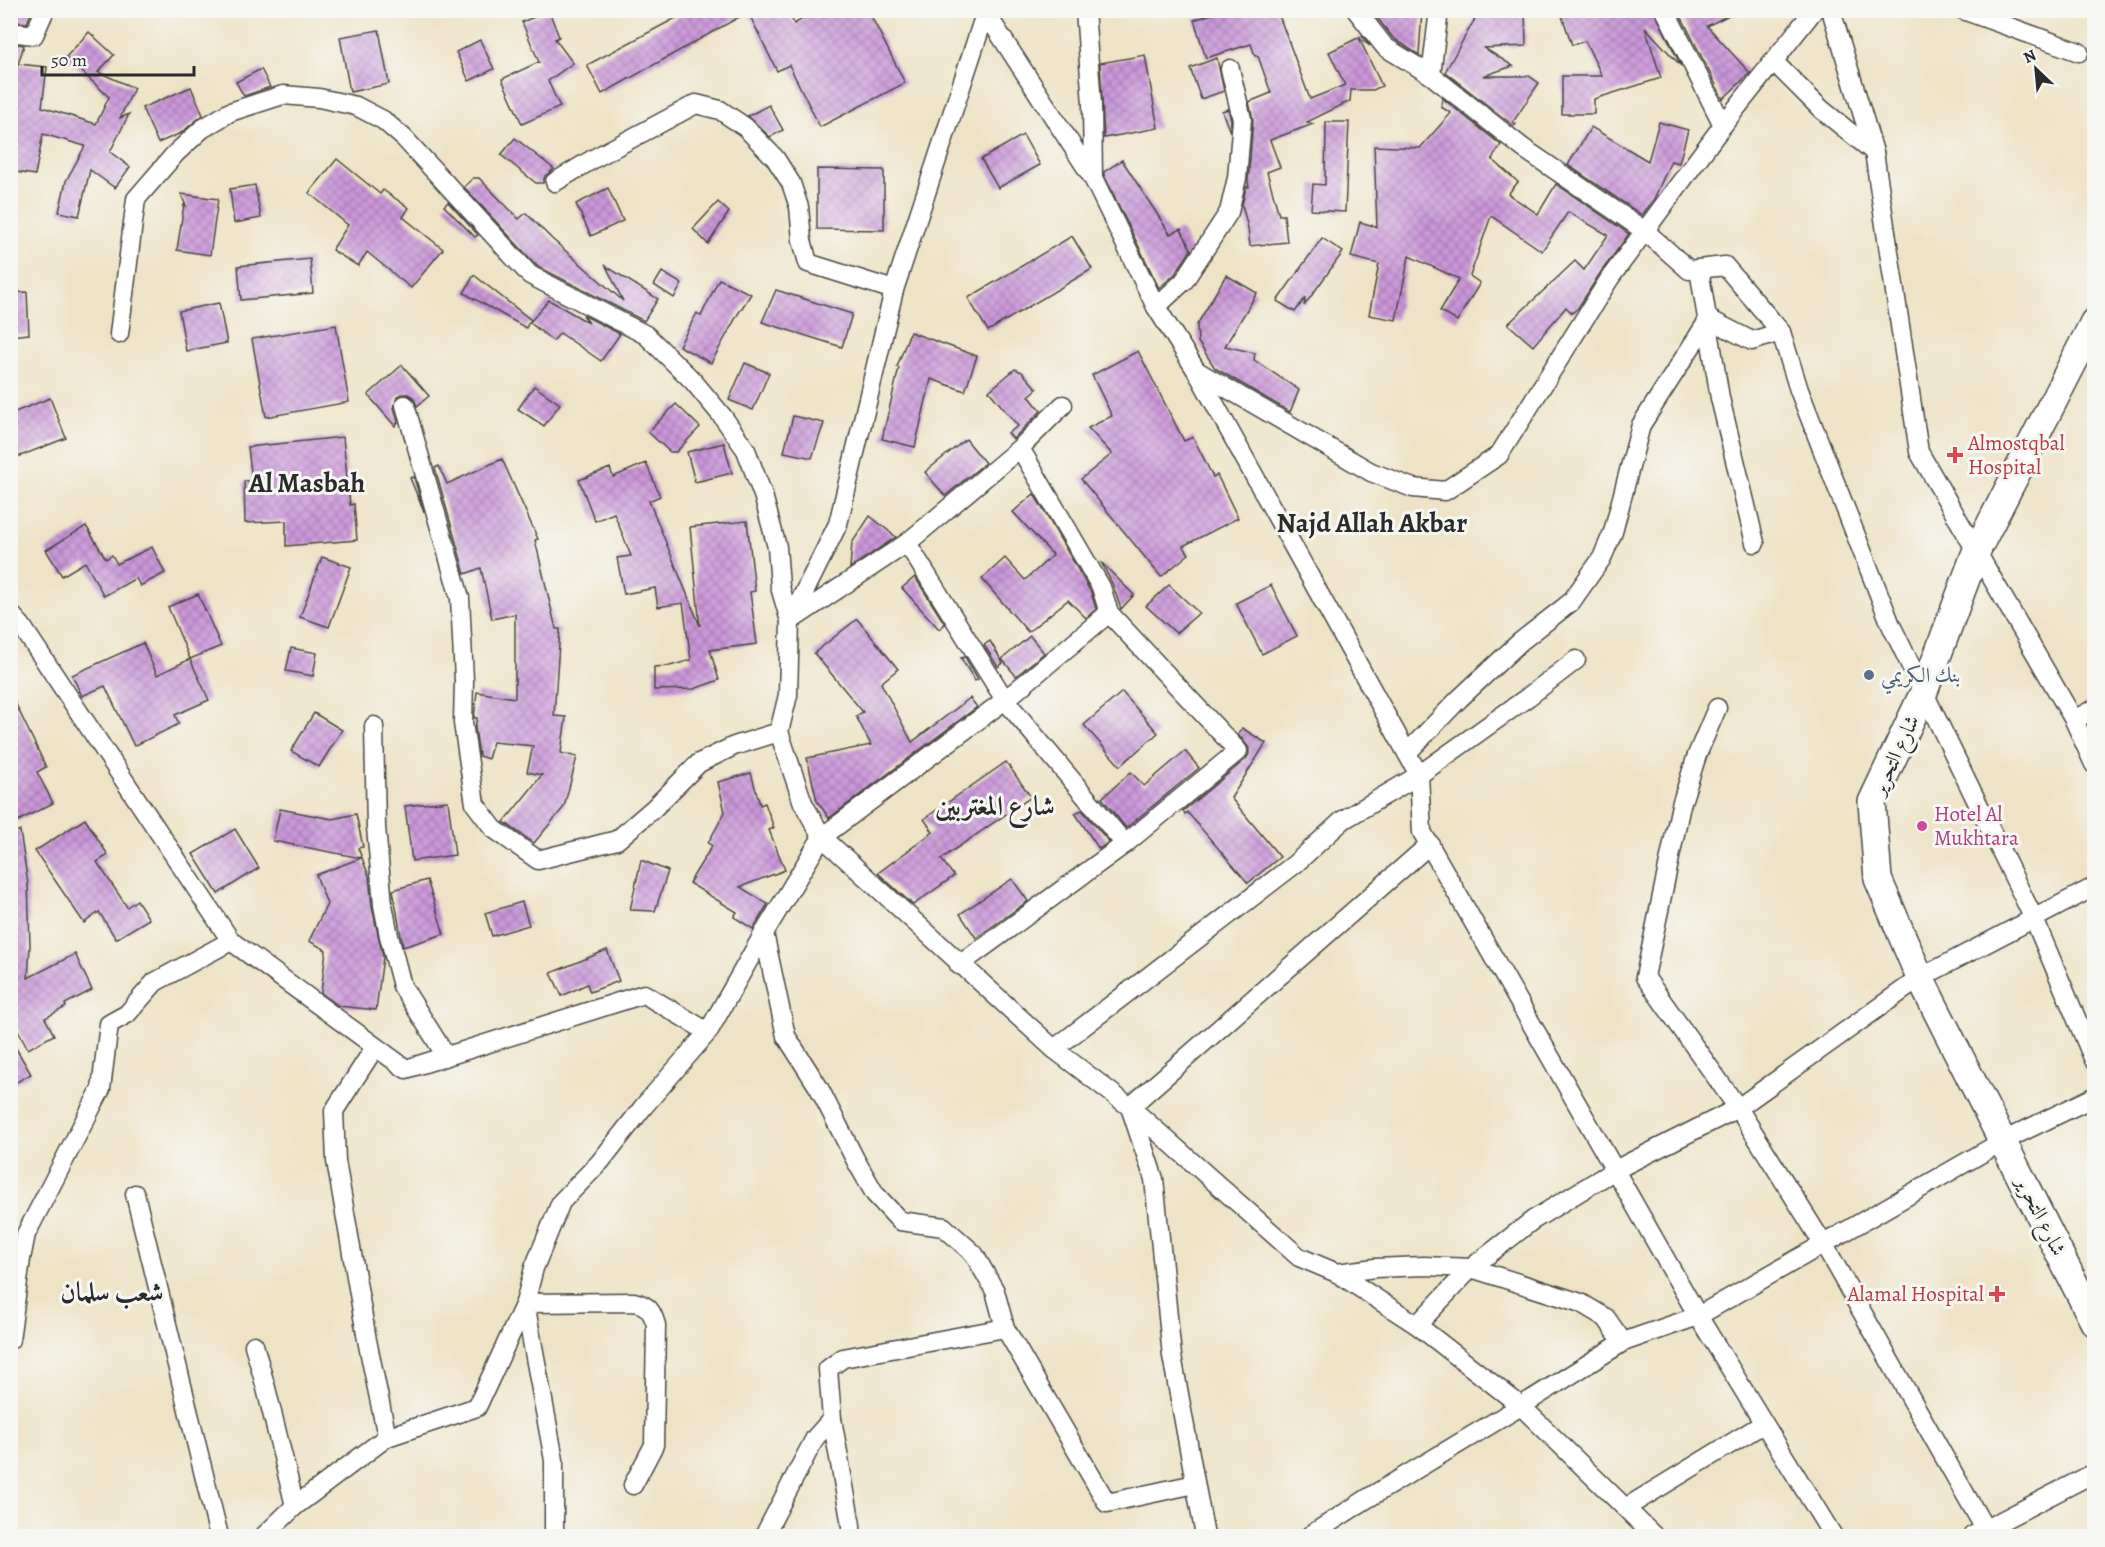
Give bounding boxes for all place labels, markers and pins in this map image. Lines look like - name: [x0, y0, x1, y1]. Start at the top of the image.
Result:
- place label: Almostqbal Hospital: [1967, 429, 2065, 481]
- marker: Almostqbal Hospital: [1946, 446, 1964, 464]
- place label: بنك الكريمي: [1881, 661, 1960, 695]
- marker: بنك الكريمي: [1862, 668, 1876, 682]
- place label: Hotel Al Mukhtara: [1934, 800, 2019, 852]
- marker: Hotel Al Mukhtara: [1915, 819, 1929, 833]
- place label: Alamal Hospital: [1847, 1280, 1984, 1308]
- marker: Alamal Hospital: [1988, 1285, 2006, 1303]

